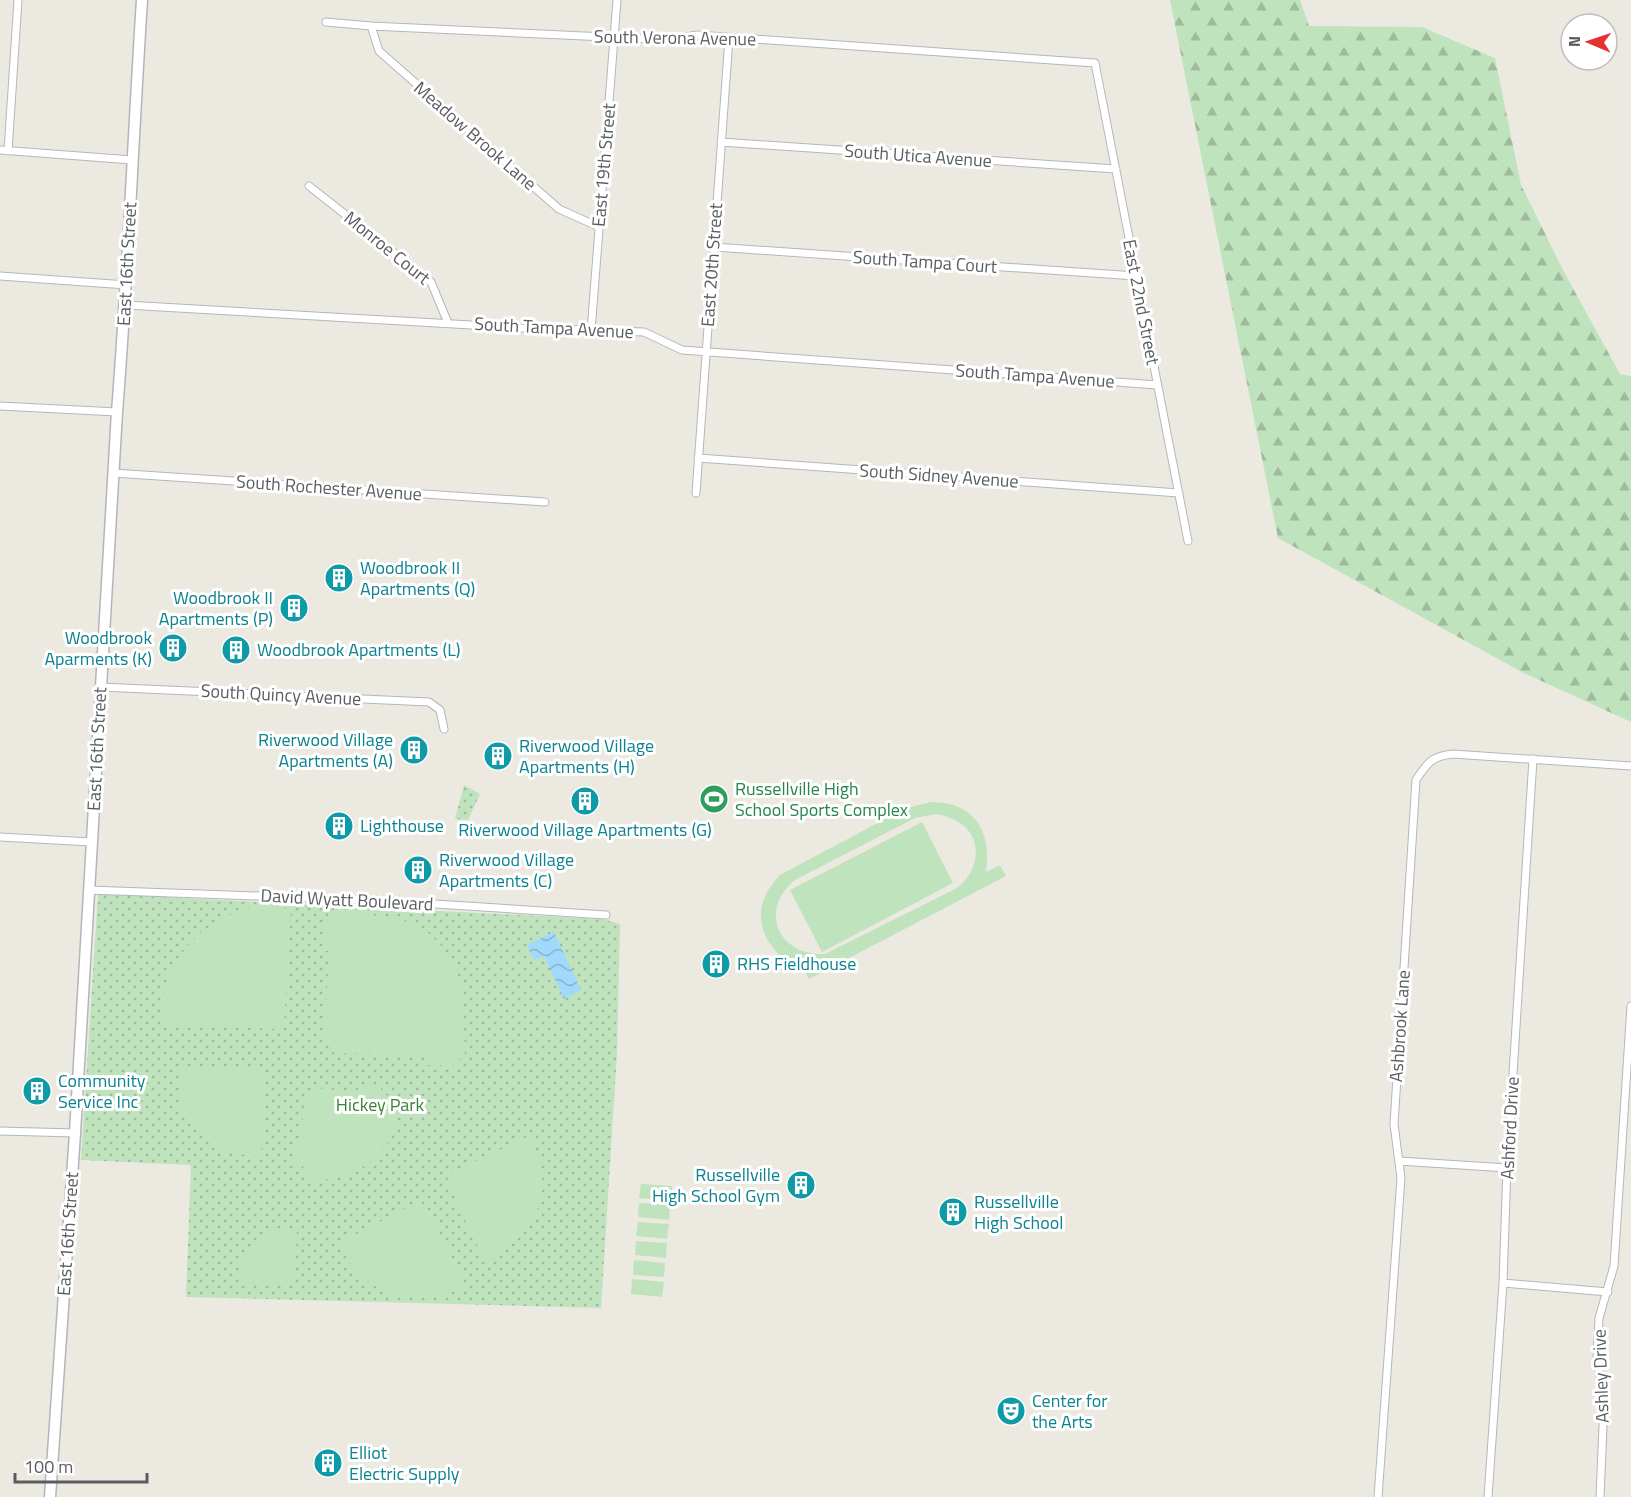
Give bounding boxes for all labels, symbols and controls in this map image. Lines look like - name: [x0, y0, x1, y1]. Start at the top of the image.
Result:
- north arrow: [1559, 12, 1619, 72]
- street label: South Verona Avenue: [594, 23, 756, 52]
- text: N: [1562, 36, 1586, 47]
- street label: Meadow Brook Lane: [408, 75, 543, 197]
- street label: East 19th Street: [585, 101, 622, 228]
- street label: South Utica Avenue: [843, 137, 993, 174]
- street label: East 16th Street: [110, 201, 143, 327]
- street label: East 20th Street: [694, 201, 729, 328]
- street label: Monroe Court: [338, 204, 437, 291]
- street label: East 22nd Street: [1116, 237, 1167, 368]
- street label: South Tampa Court: [852, 243, 999, 280]
- street label: South Tampa Avenue: [474, 310, 634, 345]
- street label: South Tampa Avenue: [955, 356, 1116, 395]
- street label: South Sidney Avenue: [859, 456, 1020, 495]
- street label: South Rochester Avenue: [235, 468, 423, 507]
- place label: Woodbrook II Apartments (Q): [360, 554, 475, 602]
- building icon: Woodbrook II Apartments (Q): [323, 562, 355, 594]
- place label: Woodbrook II Apartments (P): [159, 584, 273, 632]
- building icon: Woodbrook II Apartments (P): [278, 592, 310, 624]
- place label: Woodbrook Aparments (K): [44, 624, 152, 672]
- building icon: Woodbrook Aparments (K): [157, 632, 189, 664]
- building icon: Woodbrook Apartments (L): [220, 634, 252, 666]
- place label: Woodbrook Apartments (L): [257, 636, 461, 663]
- street label: South Quincy Avenue: [200, 677, 362, 712]
- street label: East 16th Street: [80, 686, 113, 812]
- place label: Riverwood Village Apartments (A): [258, 726, 393, 774]
- place label: Riverwood Village Apartments (H): [519, 732, 654, 780]
- building icon: Riverwood Village Apartments (A): [398, 734, 430, 766]
- building icon: Riverwood Village Apartments (H): [482, 740, 514, 772]
- place label: Russellville High School Sports Complex: [735, 775, 908, 823]
- sports icon: Russellville High School Sports Complex: [698, 783, 730, 815]
- building icon: Riverwood Village Apartments (G): [569, 785, 601, 817]
- building icon: Lighthouse: [323, 810, 355, 842]
- place label: Lighthouse: [360, 812, 444, 839]
- place label: Riverwood Village Apartments (G): [458, 816, 712, 843]
- place label: Riverwood Village Apartments (C): [439, 846, 574, 894]
- building icon: Riverwood Village Apartments (C): [402, 854, 434, 886]
- street label: David Wyatt Boulevard: [260, 881, 434, 918]
- building icon: RHS Fieldhouse: [700, 948, 732, 980]
- place label: RHS Fieldhouse: [737, 950, 856, 977]
- street label: Ashbrook Lane: [1382, 969, 1417, 1083]
- place label: Community Service Inc: [58, 1067, 146, 1115]
- building icon: Community Service Inc: [21, 1075, 53, 1107]
- street label: Ashford Drive: [1493, 1076, 1526, 1180]
- park label: Hickey Park: [336, 1091, 425, 1118]
- place label: Russellville High School Gym: [652, 1161, 780, 1209]
- building icon: Russellville High School Gym: [785, 1169, 817, 1201]
- street label: East 16th Street: [50, 1170, 85, 1297]
- place label: Russellville High School: [974, 1188, 1063, 1236]
- building icon: Russellville High School: [937, 1196, 969, 1228]
- street label: Ashley Drive: [1585, 1329, 1616, 1423]
- place label: Center for the Arts: [1032, 1387, 1107, 1435]
- theatre icon: Center for the Arts: [995, 1395, 1027, 1427]
- place label: Elliot Electric Supply: [349, 1439, 460, 1487]
- scale bar: [15, 1446, 147, 1484]
- building icon: Elliot Electric Supply: [312, 1447, 344, 1479]
- text: 100 m: [24, 1453, 73, 1480]

